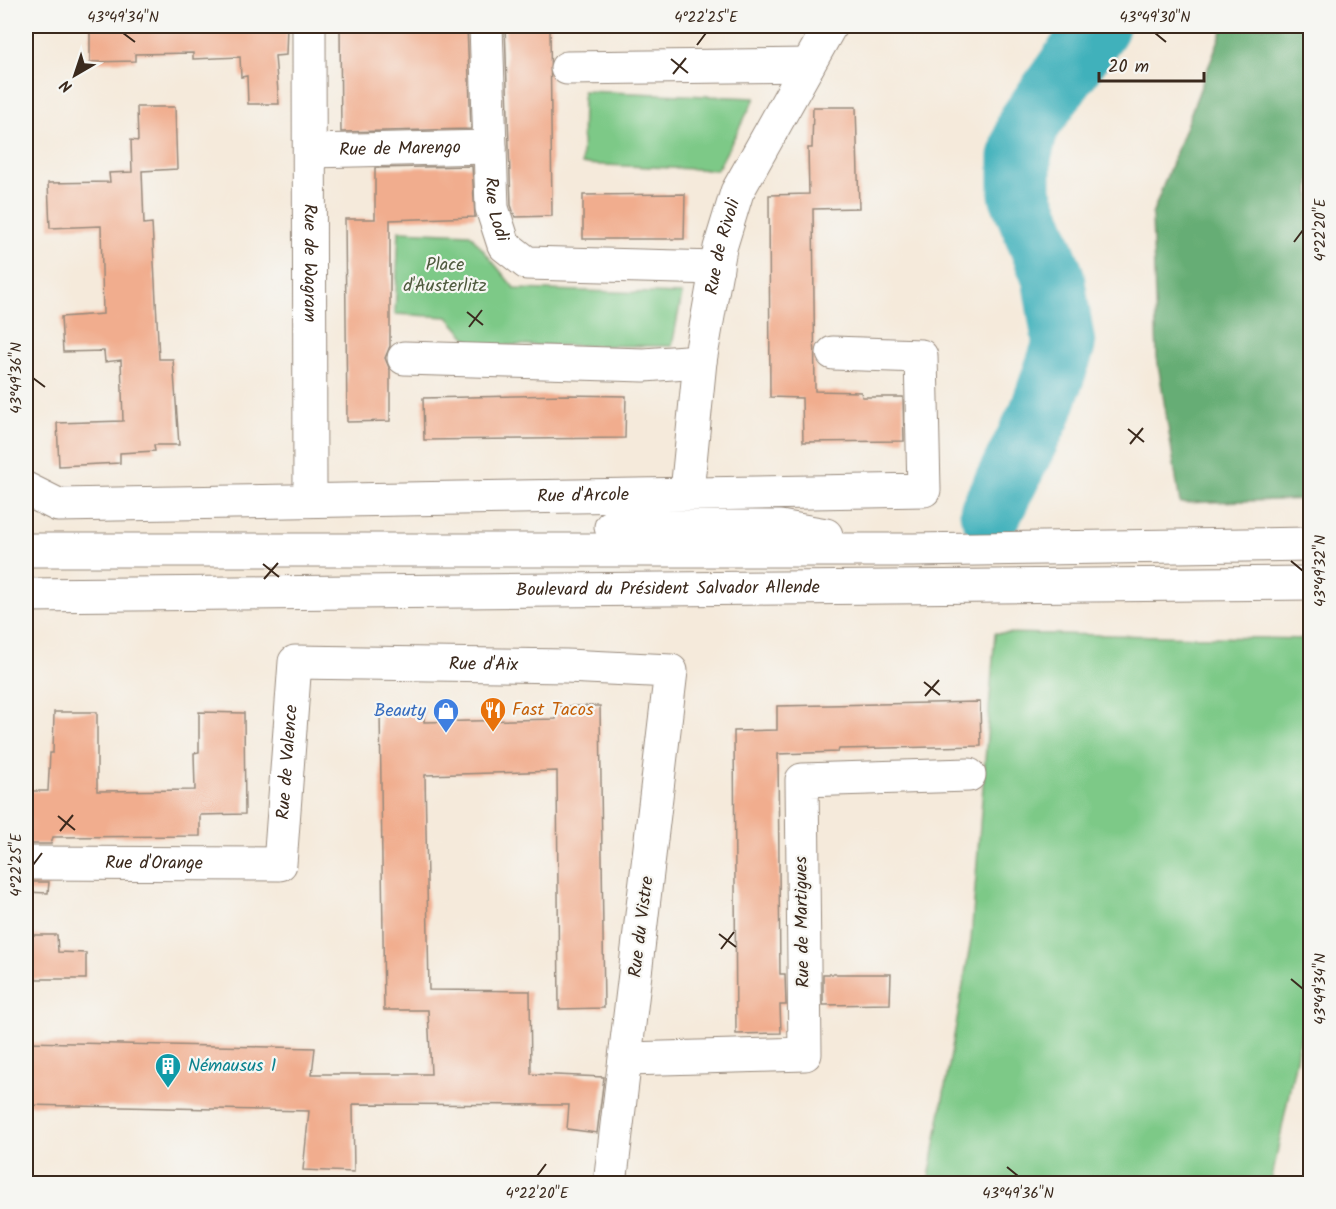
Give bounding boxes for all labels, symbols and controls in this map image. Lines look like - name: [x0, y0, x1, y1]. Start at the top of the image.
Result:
- text: 43°49'34"N: [87, 6, 159, 30]
- text: 4°22'25"E: [674, 6, 739, 30]
- text: 43°49'30"N: [1120, 6, 1190, 30]
- north arrow: [45, 45, 105, 105]
- scale bar: [1099, 45, 1204, 83]
- text: 20 m: [1108, 53, 1149, 82]
- text: N: [55, 73, 78, 98]
- street label: Rue de Marengo: [339, 133, 461, 165]
- street label: Rue Lodi: [476, 177, 517, 246]
- street label: Rue de Rivoli: [697, 195, 749, 297]
- text: 4°22'20"E: [1309, 197, 1333, 261]
- street label: Rue de Wagram: [295, 204, 324, 322]
- park label: Place d'Austerlitz: [403, 251, 487, 301]
- text: 43°49'36"N: [5, 342, 29, 414]
- street label: Rue d'Arcole: [537, 481, 629, 511]
- text: 43°49'32"N: [1309, 535, 1333, 607]
- street label: Boulevard du Président Salvador Allende: [516, 573, 820, 605]
- street label: Rue d'Aix: [449, 650, 518, 680]
- restaurant icon: Fast Tacos: [478, 695, 508, 733]
- shop icon: Beauty: [431, 696, 461, 734]
- place label: Fast Tacos: [512, 696, 594, 725]
- place label: Beauty: [374, 697, 427, 726]
- street label: Rue de Valence: [269, 704, 306, 821]
- text: 4°22'25"E: [5, 832, 29, 897]
- street label: Rue d'Orange: [105, 849, 203, 878]
- street label: Rue de Martigues: [787, 856, 819, 988]
- street label: Rue du Vistre: [621, 875, 663, 979]
- text: 43°49'34"N: [1309, 953, 1333, 1025]
- building icon: Némausus 1: [153, 1051, 183, 1089]
- place label: Némausus 1: [188, 1052, 276, 1081]
- text: 4°22'20"E: [506, 1182, 570, 1206]
- text: 43°49'36"N: [982, 1182, 1054, 1206]

